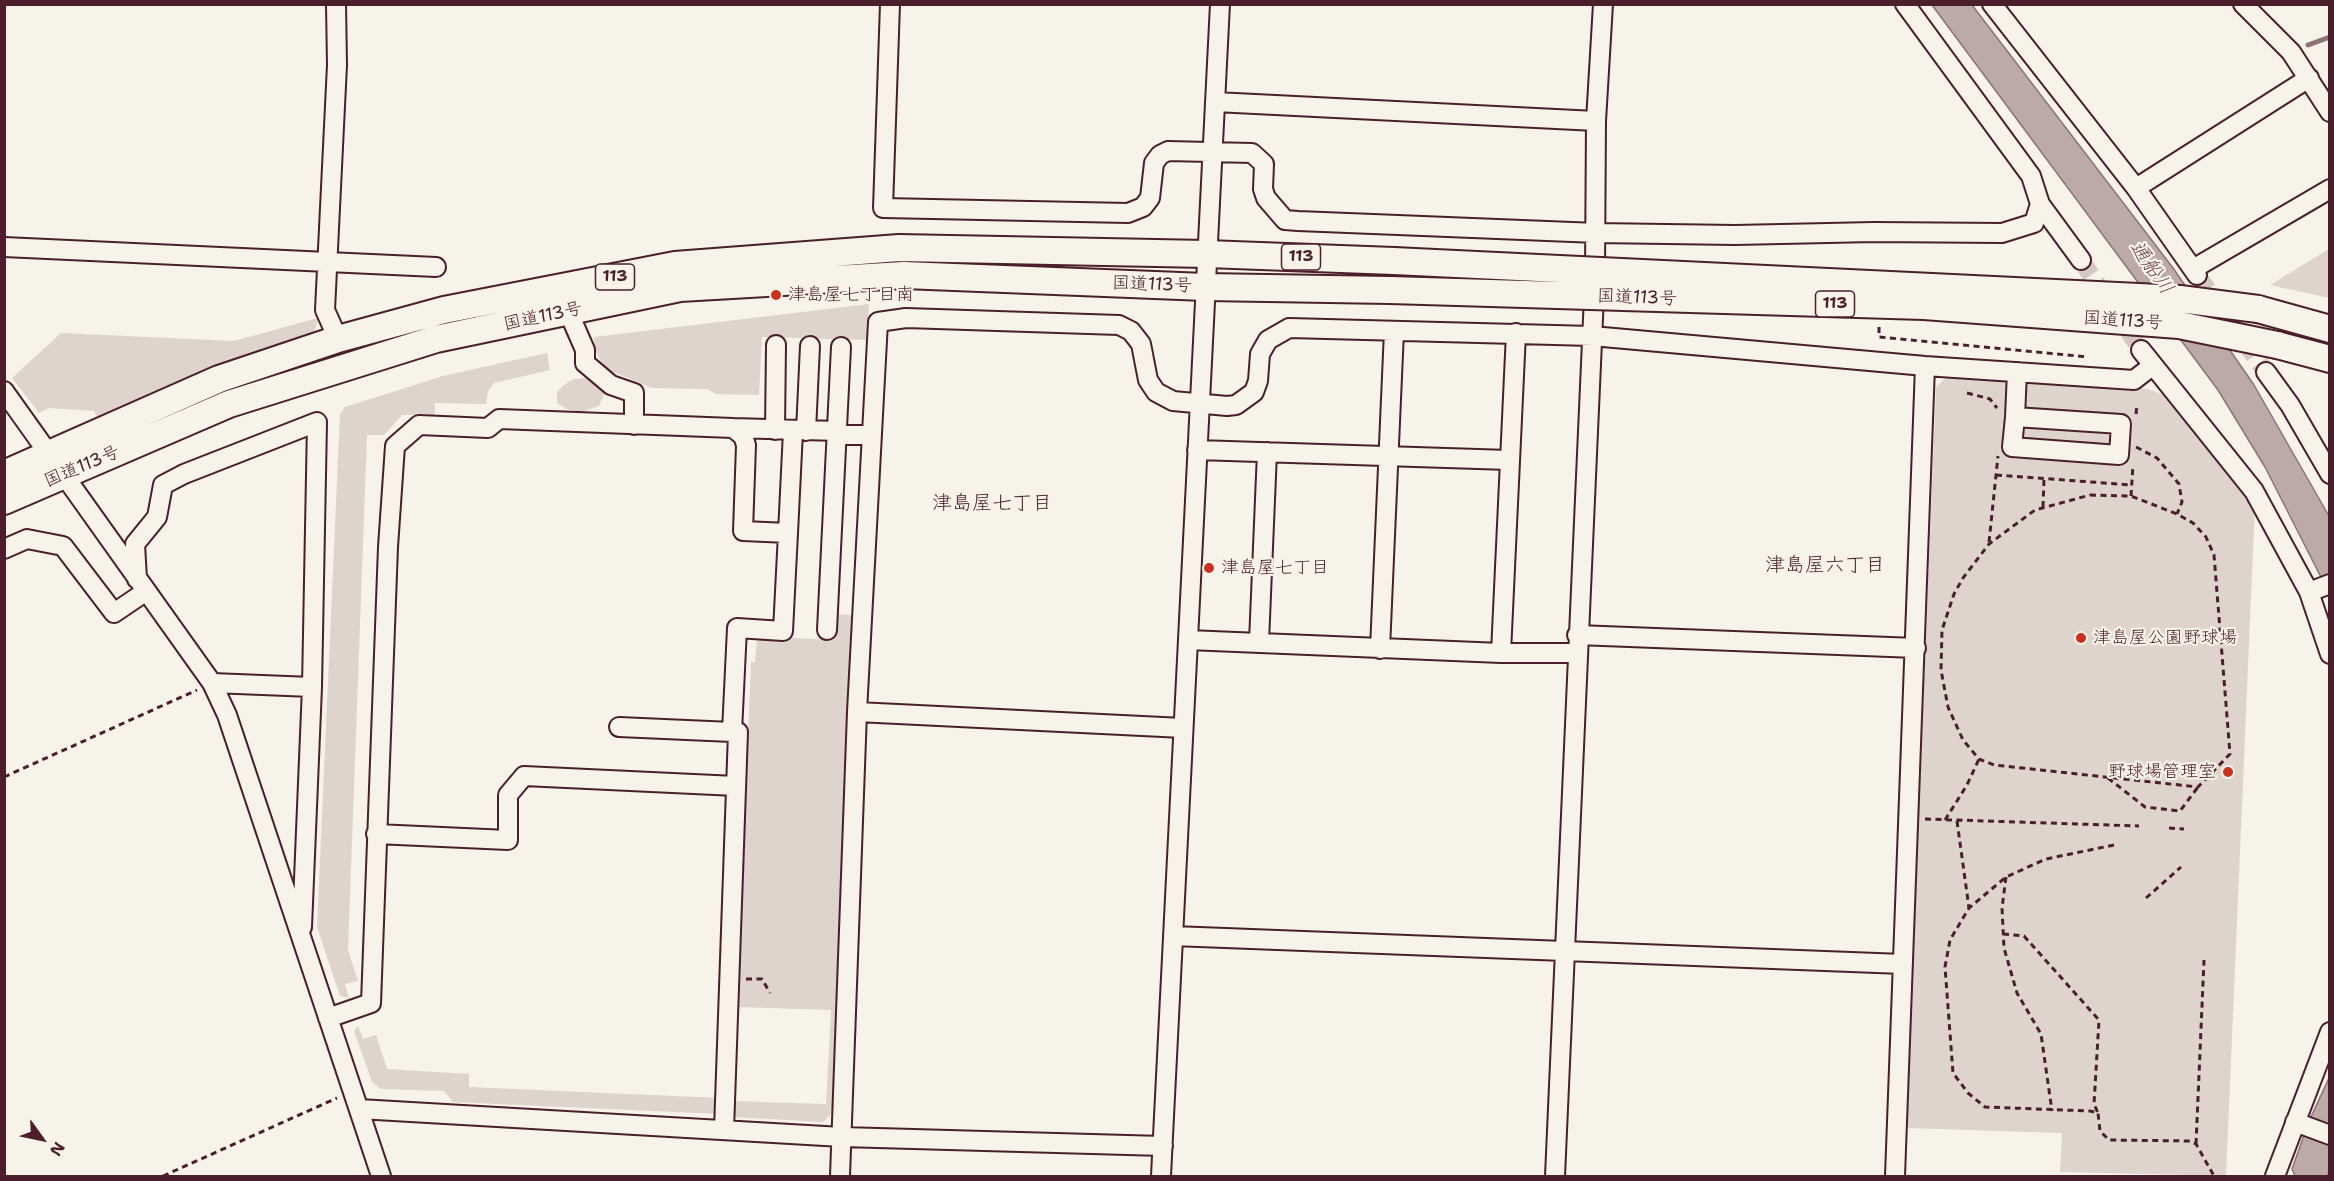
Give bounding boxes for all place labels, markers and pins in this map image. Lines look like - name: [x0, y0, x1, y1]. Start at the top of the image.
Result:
- place label: 津島屋七丁目南: [788, 284, 914, 306]
- marker: 津島屋七丁目南: [769, 288, 783, 302]
- place label: 津島屋七丁目: [1221, 557, 1329, 579]
- marker: 津島屋七丁目: [1202, 561, 1216, 575]
- place label: 津島屋公園野球場: [2093, 627, 2237, 649]
- marker: 津島屋公園野球場: [2074, 631, 2088, 645]
- place label: 野球場管理室: [2108, 761, 2216, 783]
- marker: 野球場管理室: [2221, 765, 2235, 779]

